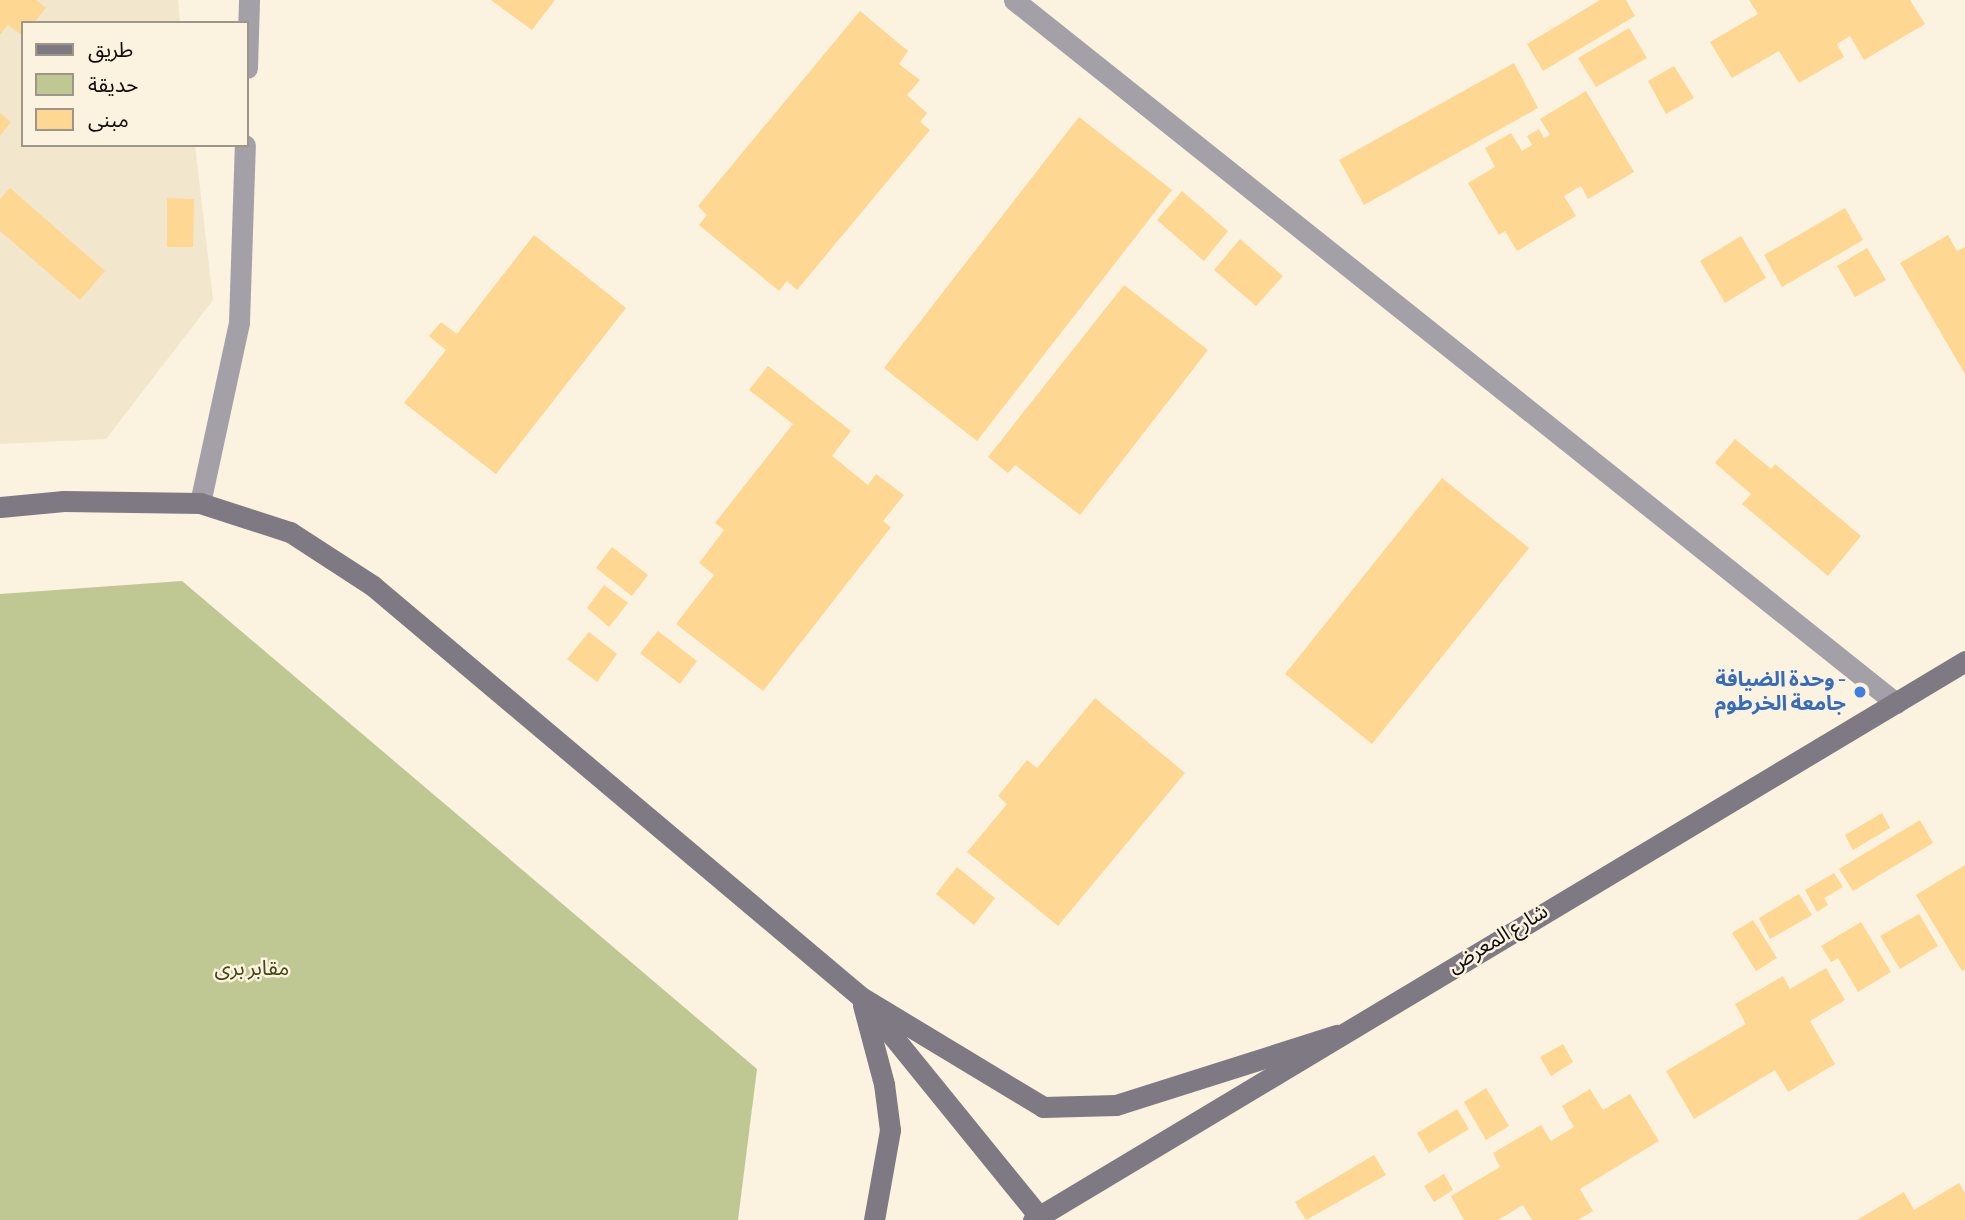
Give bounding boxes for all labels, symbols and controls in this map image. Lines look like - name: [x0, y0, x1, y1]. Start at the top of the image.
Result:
- legend: [21, 21, 248, 147]
- text: طريق: [88, 38, 133, 63]
- text: حديقة: [88, 73, 138, 98]
- text: مبنى: [88, 108, 129, 133]
- place label: وحدة الضيافة - جامعة الخرطوم: [1715, 667, 1846, 717]
- marker: وحدة الضيافة - جامعة الخرطوم: [1852, 684, 1868, 700]
- street label: شارع المعرض: [1443, 899, 1553, 979]
- park label: مقابر برى: [215, 956, 289, 982]

